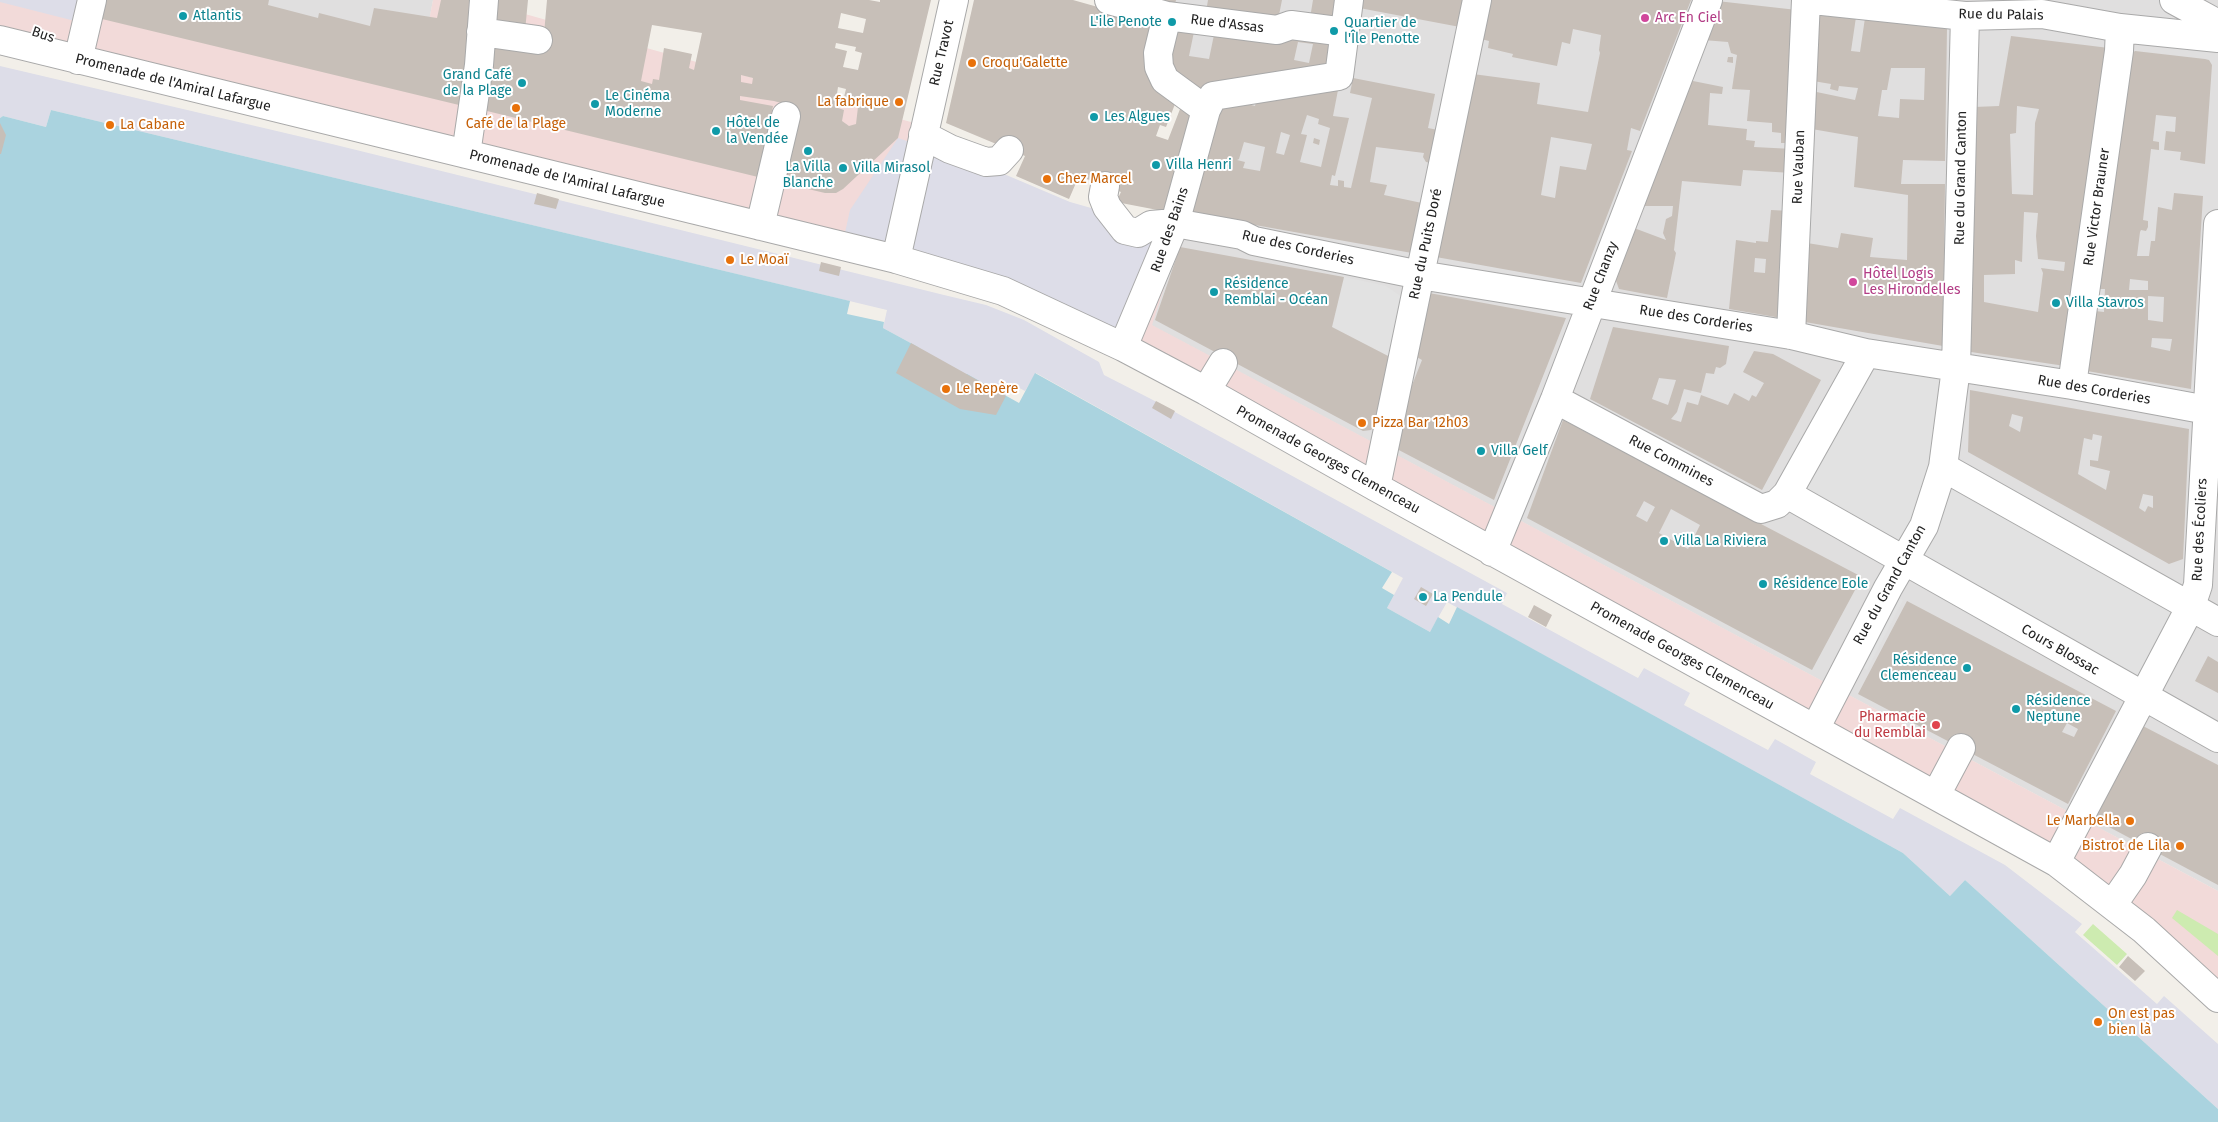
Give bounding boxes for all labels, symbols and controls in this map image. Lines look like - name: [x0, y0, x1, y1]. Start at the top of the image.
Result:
- street label: Rue du Palais: [1958, 6, 2044, 24]
- place label: Atlantis: [193, 8, 241, 24]
- marker: Atlantis: [177, 10, 189, 22]
- place label: Arc En Ciel: [1655, 10, 1721, 26]
- street label: Rue d'Assas: [1189, 11, 1265, 37]
- marker: Arc En Ciel: [1639, 12, 1651, 24]
- place label: L'ile Penote: [1090, 14, 1162, 30]
- place label: Quartier de l'Île Penotte: [1344, 15, 1420, 48]
- marker: L'ile Penote: [1166, 16, 1178, 28]
- street label: Rue Travot: [926, 18, 958, 88]
- street label: Bus: [29, 23, 57, 47]
- marker: Quartier de l'Île Penotte: [1328, 25, 1340, 37]
- street label: Promenade de l'Amiral Lafargue: [73, 51, 273, 115]
- place label: Croqu'Galette: [982, 55, 1068, 71]
- marker: Croqu'Galette: [966, 57, 978, 69]
- place label: Grand Café de la Plage: [443, 67, 512, 100]
- marker: Grand Café de la Plage: [516, 77, 528, 89]
- place label: Le Cinéma Moderne: [605, 88, 670, 120]
- place label: La fabrique: [817, 94, 889, 110]
- marker: La fabrique: [893, 96, 905, 108]
- marker: Le Cinéma Moderne: [589, 98, 601, 110]
- marker: Café de la Plage: [510, 102, 522, 114]
- place label: Les Algues: [1104, 109, 1170, 125]
- marker: Les Algues: [1088, 111, 1100, 123]
- street label: Rue du Grand Canton: [1951, 111, 1971, 245]
- place label: Hôtel de la Vendée: [726, 115, 788, 148]
- place label: Café de la Plage: [466, 116, 566, 132]
- place label: La Cabane: [120, 117, 185, 133]
- marker: La Cabane: [104, 119, 116, 131]
- marker: Hôtel de la Vendée: [710, 125, 722, 137]
- street label: Rue Vauban: [1789, 129, 1809, 205]
- marker: La Villa Blanche: [802, 145, 814, 157]
- street label: Promenade de l'Amiral Lafargue: [467, 147, 667, 211]
- street label: Rue Victor Brauner: [2080, 147, 2114, 267]
- place label: Villa Henri: [1166, 157, 1232, 173]
- place label: La Villa Blanche: [783, 159, 833, 192]
- marker: Villa Henri: [1150, 159, 1162, 171]
- place label: Villa Mirasol: [853, 160, 930, 176]
- marker: Villa Mirasol: [837, 162, 849, 174]
- place label: Chez Marcel: [1057, 171, 1132, 187]
- marker: Chez Marcel: [1041, 173, 1053, 185]
- street label: Rue des Bains: [1148, 185, 1192, 275]
- street label: Rue du Puits Doré: [1406, 187, 1446, 301]
- street label: Rue des Corderies: [1240, 227, 1356, 269]
- street label: Rue Chanzy: [1580, 239, 1622, 313]
- place label: Le Moaï: [740, 252, 788, 268]
- marker: Le Moaï: [724, 254, 736, 266]
- place label: Hôtel Logis Les Hirondelles: [1863, 266, 1961, 298]
- place label: Résidence Remblai - Océan: [1224, 276, 1328, 308]
- marker: Hôtel Logis Les Hirondelles: [1847, 276, 1859, 288]
- marker: Résidence Remblai - Océan: [1208, 286, 1220, 298]
- place label: Villa Stavros: [2066, 295, 2144, 311]
- marker: Villa Stavros: [2050, 297, 2062, 309]
- street label: Rue des Corderies: [1638, 302, 1754, 336]
- street label: Rue des Corderies: [2036, 372, 2152, 408]
- place label: Le Repère: [956, 381, 1018, 397]
- marker: Le Repère: [940, 383, 952, 395]
- street label: Promenade Georges Clemenceau: [1233, 402, 1423, 518]
- place label: Pizza Bar 12h03: [1372, 415, 1469, 431]
- marker: Pizza Bar 12h03: [1356, 417, 1368, 429]
- street label: Rue Commines: [1626, 432, 1716, 490]
- place label: Villa Gelf: [1491, 443, 1547, 459]
- marker: Villa Gelf: [1475, 445, 1487, 457]
- street label: Rue des Écoliers: [2189, 478, 2211, 582]
- street label: Rue du Grand Canton: [1850, 522, 1930, 648]
- place label: Villa La Riviera: [1674, 533, 1767, 549]
- marker: Villa La Riviera: [1658, 535, 1670, 547]
- place label: Résidence Eole: [1773, 576, 1868, 592]
- marker: Résidence Eole: [1757, 578, 1769, 590]
- place label: La Pendule: [1433, 589, 1503, 605]
- marker: La Pendule: [1417, 591, 1429, 603]
- street label: Promenade Georges Clemenceau: [1587, 598, 1777, 714]
- street label: Cours Blossac: [2018, 621, 2102, 679]
- place label: Résidence Clemenceau: [1880, 652, 1957, 684]
- marker: Résidence Clemenceau: [1961, 662, 1973, 674]
- place label: Résidence Neptune: [2026, 693, 2091, 726]
- marker: Résidence Neptune: [2010, 703, 2022, 715]
- place label: Pharmacie du Remblai: [1854, 709, 1926, 742]
- marker: Pharmacie du Remblai: [1930, 719, 1942, 731]
- place label: Le Marbella: [2046, 813, 2120, 829]
- marker: Le Marbella: [2124, 815, 2136, 827]
- place label: Bistrot de Lila: [2082, 838, 2170, 854]
- marker: Bistrot de Lila: [2174, 840, 2186, 852]
- place label: On est pas bien là: [2108, 1006, 2175, 1038]
- marker: On est pas bien là: [2092, 1016, 2104, 1028]

